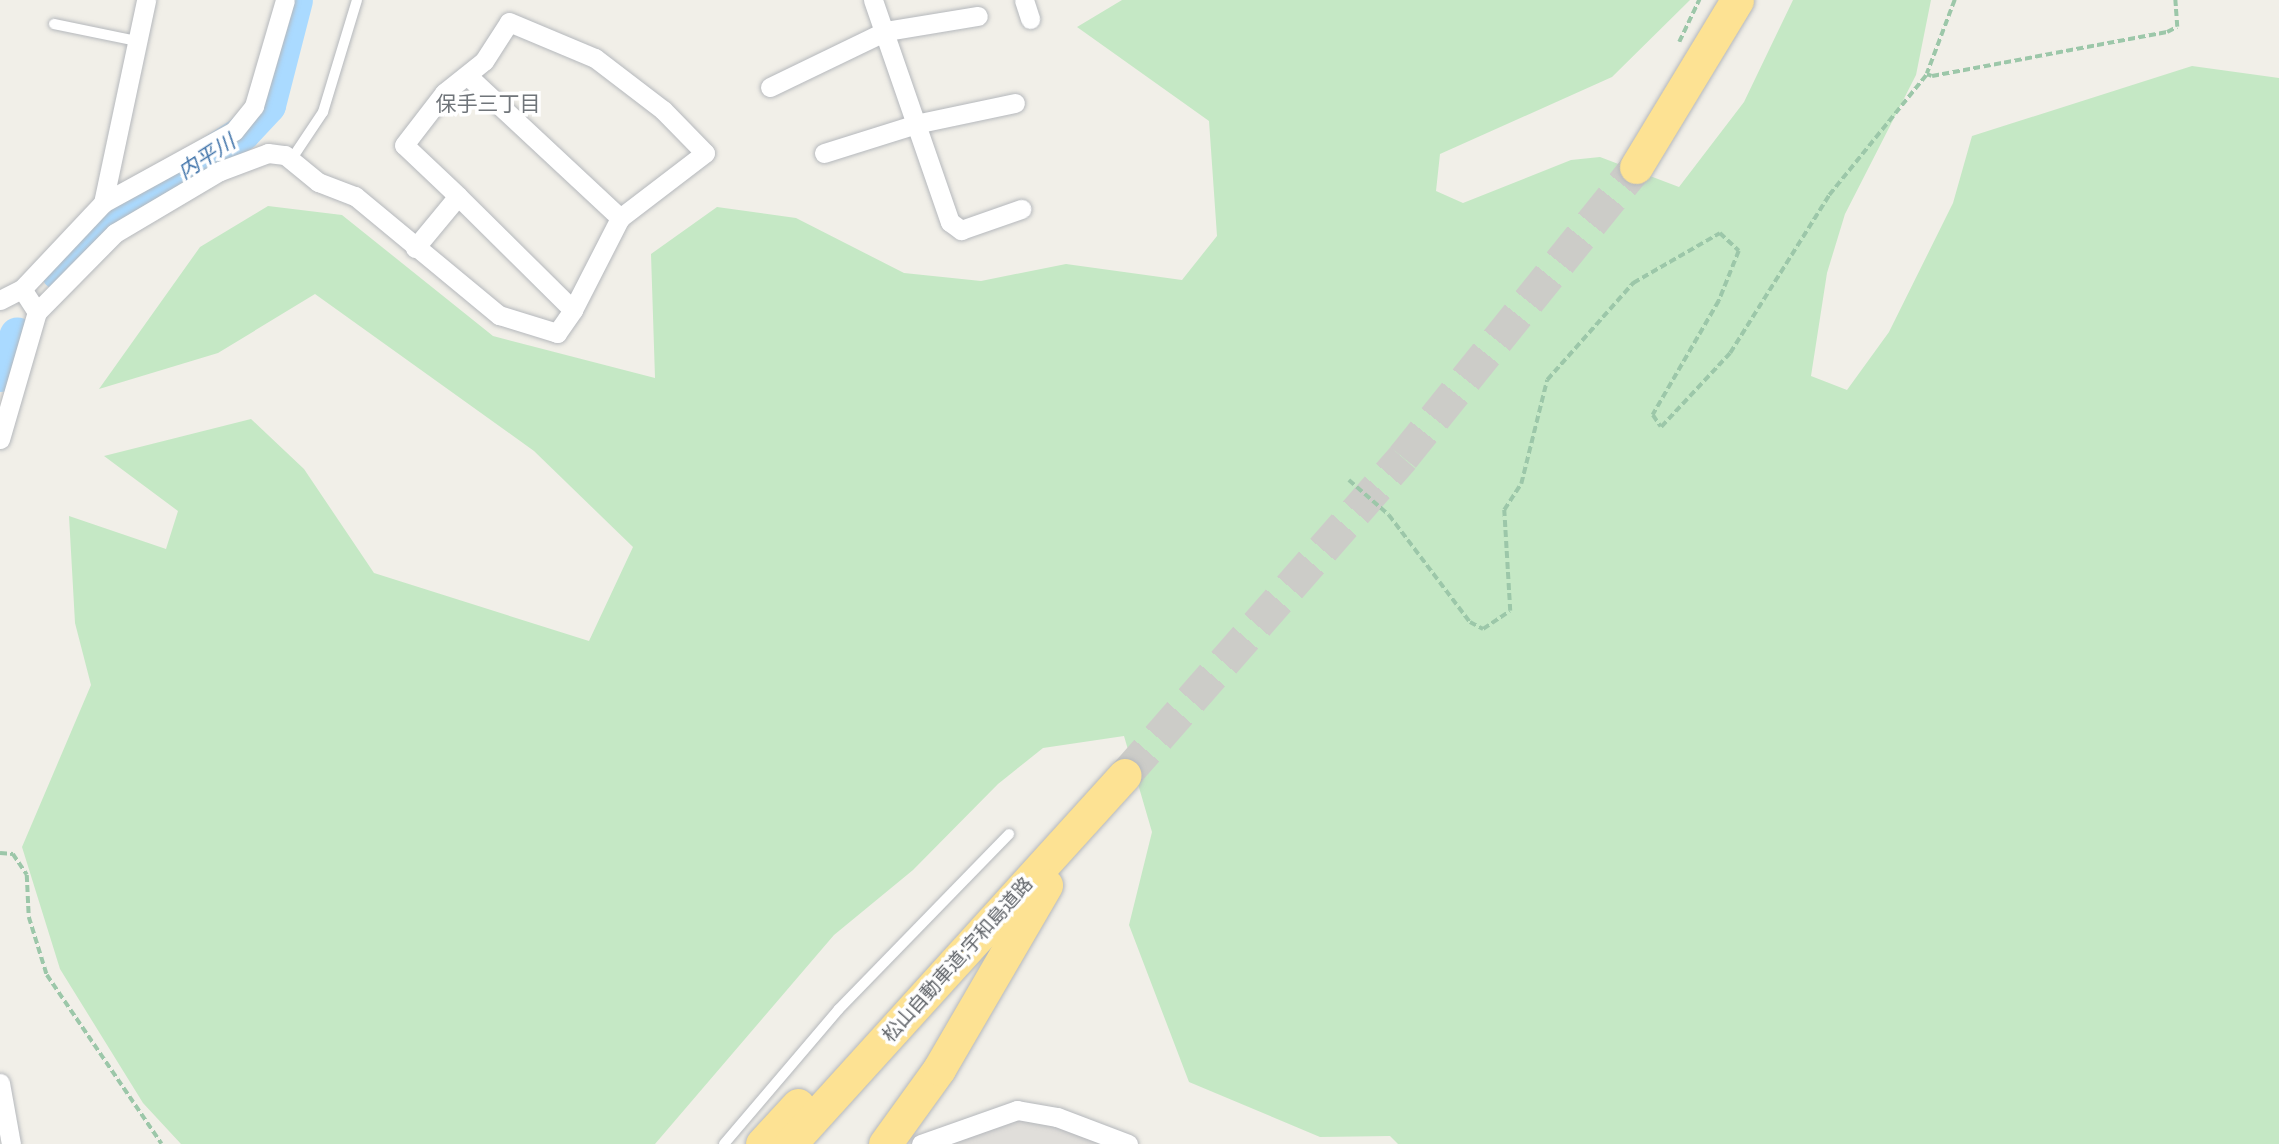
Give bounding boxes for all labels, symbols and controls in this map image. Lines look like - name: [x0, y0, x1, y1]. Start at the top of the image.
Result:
- district label: 保手三丁目: [436, 90, 540, 116]
- water label: 内平川: [173, 128, 239, 184]
- street label: 松山自動車道;宇和島道路: [877, 872, 1037, 1046]

